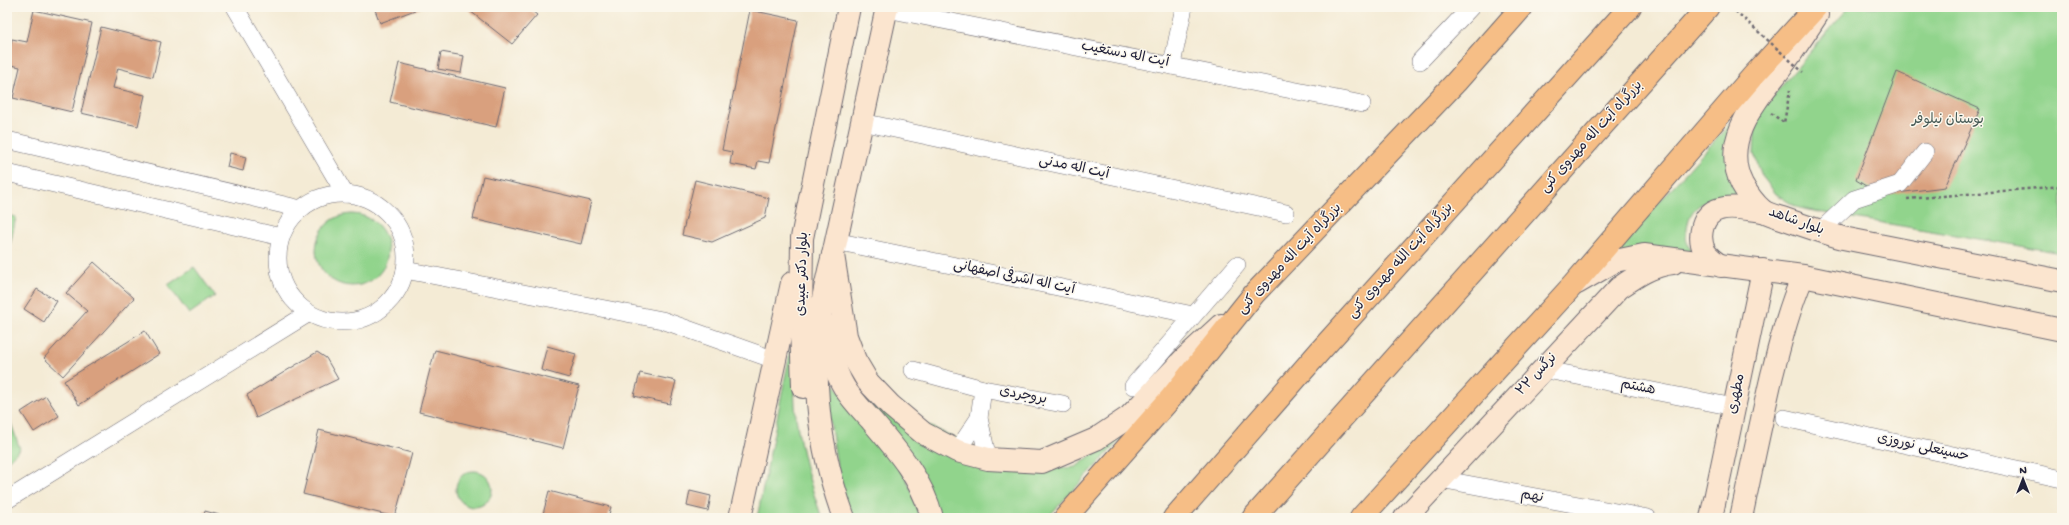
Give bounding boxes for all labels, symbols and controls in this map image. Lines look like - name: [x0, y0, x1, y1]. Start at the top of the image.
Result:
- street label: آیت اله دستغیب: [1080, 37, 1171, 72]
- street label: بزرگراه آیت اله مهدوی کنی: [1536, 76, 1647, 197]
- park label: بوستان نیلوفر: [1911, 112, 1984, 129]
- street label: آیت اله مدنی: [1037, 151, 1112, 184]
- street label: بزرگراه آیت الله مهدوی کنی: [1343, 198, 1457, 322]
- street label: بزرگراه آیت اله مهدوی کنی: [1233, 199, 1346, 318]
- street label: بلوار شاهد: [1766, 204, 1826, 240]
- street label: بلوار دکتر عبیدی: [793, 231, 813, 317]
- street label: آیت اله اشرفی اصفهانی: [952, 254, 1077, 299]
- street label: نرگس ۲۲: [1511, 349, 1561, 400]
- street label: مطهری: [1724, 372, 1750, 416]
- street label: هشتم: [1619, 376, 1657, 400]
- street label: بروجردی: [998, 383, 1048, 409]
- street label: حسینعلی نوروزی: [1876, 430, 1970, 466]
- north arrow: [2003, 459, 2043, 499]
- text: N: [2019, 465, 2027, 477]
- street label: نهم: [1519, 487, 1545, 507]

